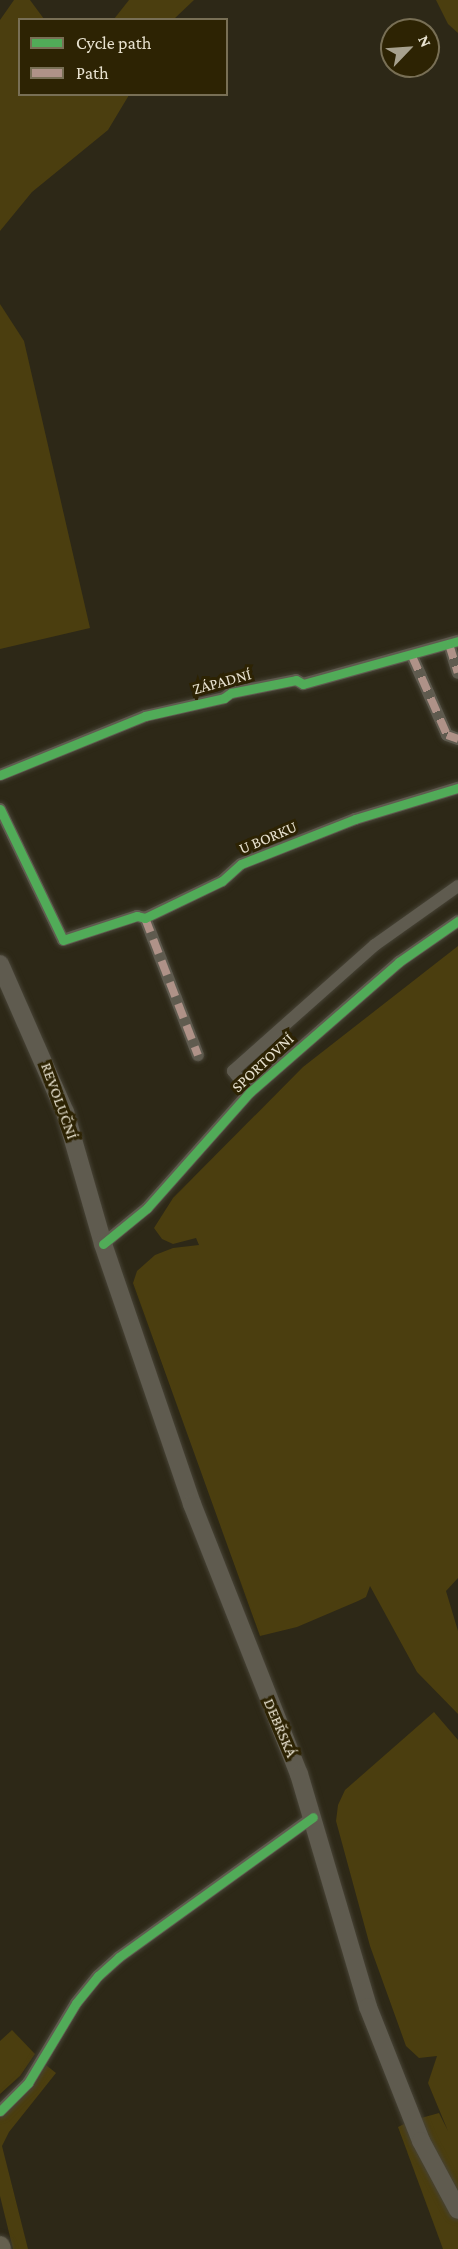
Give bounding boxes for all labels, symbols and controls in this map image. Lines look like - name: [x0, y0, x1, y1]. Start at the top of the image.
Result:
- legend: [18, 18, 228, 96]
- north arrow: [380, 18, 440, 78]
- text: N: [415, 32, 435, 50]
- text: Cycle path: [76, 33, 151, 53]
- text: Path: [76, 63, 109, 83]
- street label: ZÁPADNÍ: [191, 665, 253, 699]
- street label: U BORKU: [236, 817, 300, 859]
- street label: SPORTOVNÍ: [228, 1029, 298, 1097]
- street label: REVOLUČNÍ: [36, 1060, 82, 1142]
- street label: DEBŘSKÁ: [259, 1696, 301, 1760]

